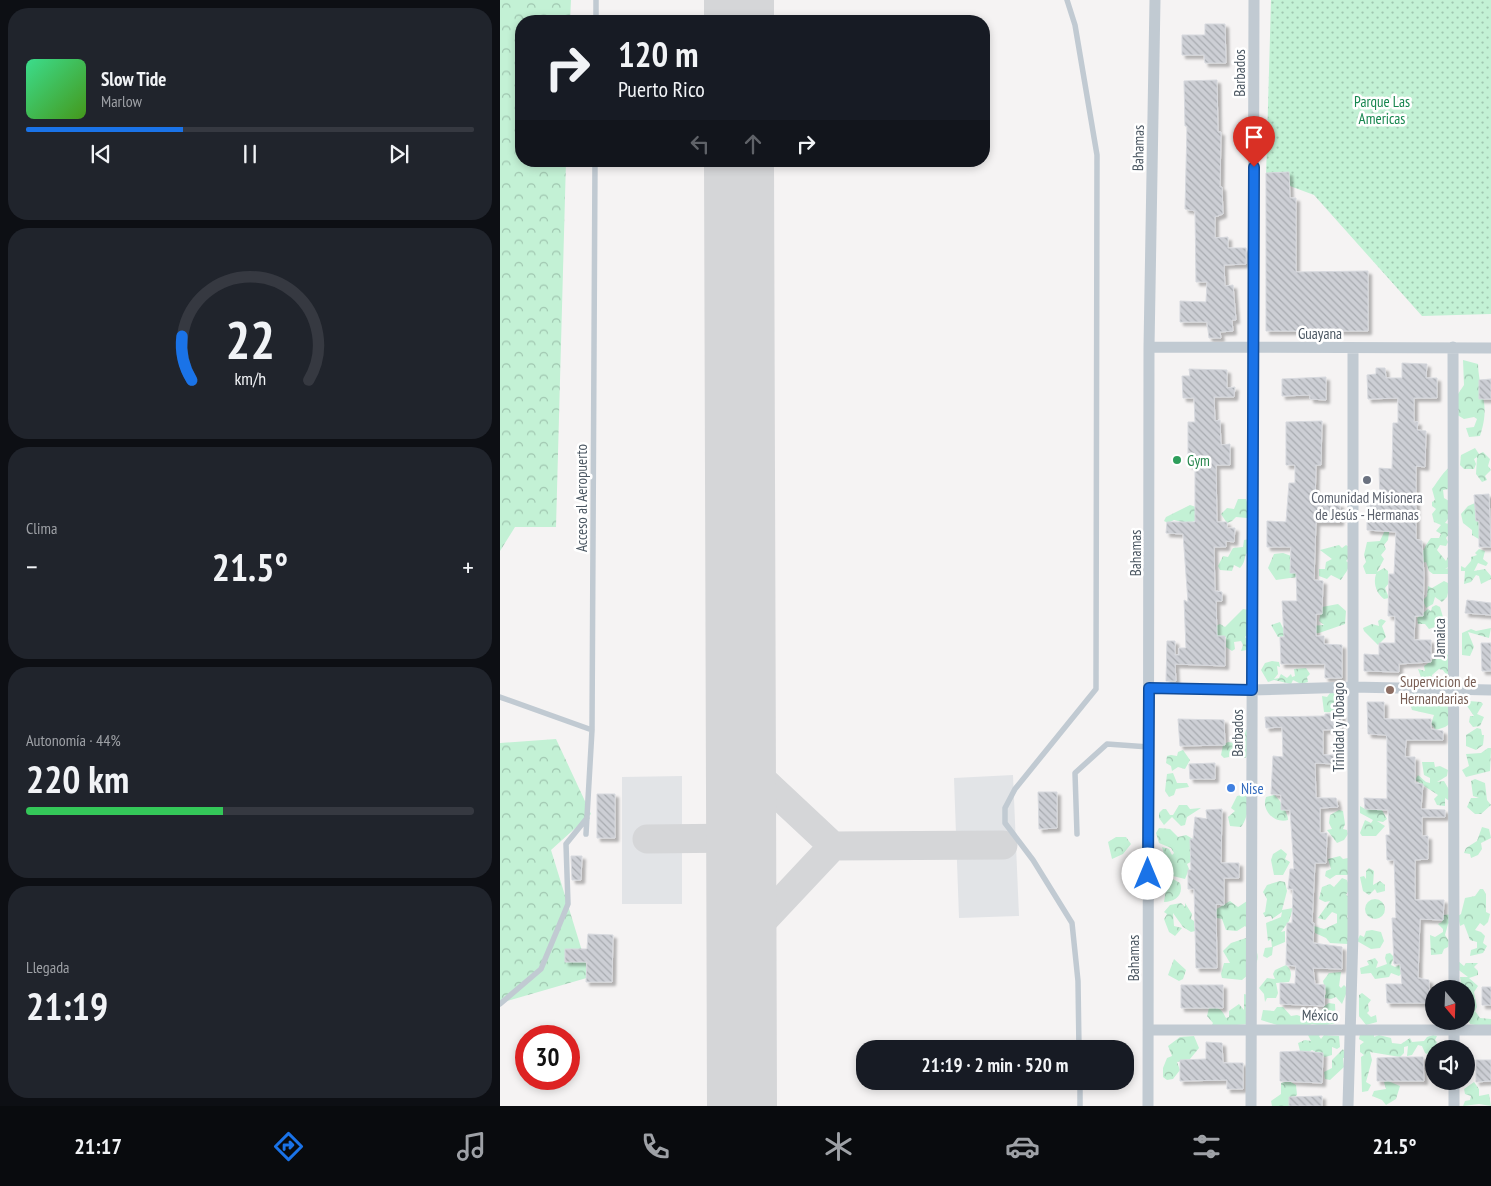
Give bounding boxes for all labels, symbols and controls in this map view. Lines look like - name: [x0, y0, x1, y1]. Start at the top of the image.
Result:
- text: 120 m: [618, 31, 699, 77]
- icon: right: [535, 35, 600, 100]
- street label: Barbados: [1230, 49, 1249, 97]
- text: Slow Tide: [101, 67, 166, 91]
- text: Puerto Rico: [618, 75, 705, 103]
- text: Marlow: [101, 91, 142, 111]
- park label: Parque Las Americas: [1354, 92, 1410, 128]
- pin: [1233, 116, 1275, 167]
- icon: arrive: [1240, 123, 1268, 151]
- street label: Bahamas: [1128, 125, 1148, 171]
- icon: left: [686, 130, 714, 158]
- icon: ahead: [739, 130, 767, 158]
- icon: right: [792, 130, 820, 158]
- icon: previous: [87, 140, 115, 168]
- icon: pause: [236, 140, 264, 168]
- icon: next: [385, 140, 413, 168]
- text: 22: [225, 306, 275, 373]
- street label: Guayana: [1298, 324, 1342, 343]
- text: km/h: [234, 367, 266, 390]
- street label: Acceso al Aeropuerto: [572, 444, 591, 552]
- place label: Gym: [1187, 451, 1210, 470]
- marker: Gym: [1171, 454, 1183, 466]
- marker: Comunidad Misionera de Jesús - Hermanas: [1361, 474, 1373, 486]
- place label: Comunidad Misionera de Jesús - Hermanas: [1311, 488, 1423, 524]
- text: Clima: [26, 518, 57, 538]
- street label: Bahamas: [1126, 530, 1145, 576]
- text: 21.5°: [212, 542, 288, 591]
- text: −: [26, 548, 38, 585]
- text: +: [462, 548, 474, 585]
- street label: Jamaica: [1430, 618, 1449, 659]
- place label: Supervicion de Hernandarias: [1400, 672, 1476, 708]
- street label: Trinidad y Tobago: [1329, 682, 1348, 772]
- marker: Supervicion de Hernandarias: [1384, 684, 1396, 696]
- street label: Barbados: [1228, 709, 1247, 757]
- text: Autonomía · 44%: [26, 730, 121, 750]
- text: 220 km: [26, 754, 129, 803]
- place label: Nise: [1241, 779, 1264, 798]
- marker: Nise: [1225, 782, 1237, 794]
- position arrow: [1121, 847, 1173, 899]
- street label: Bahamas: [1124, 935, 1143, 981]
- text: Llegada: [26, 957, 70, 977]
- north arrow: [1425, 980, 1475, 1030]
- map controls: [1425, 980, 1475, 1090]
- text: 21:19: [26, 981, 108, 1030]
- street label: México: [1302, 1005, 1338, 1025]
- speed limit sign: 30: [515, 1025, 580, 1090]
- button: sound: [1425, 1040, 1475, 1090]
- text: 21:19 · 2 min · 520 m: [922, 1053, 1068, 1077]
- icon: directions: [271, 1129, 306, 1164]
- icon: music: [454, 1129, 489, 1164]
- icon: phone: [638, 1129, 673, 1164]
- icon: climate: [821, 1129, 856, 1164]
- icon: car: [1005, 1129, 1040, 1164]
- icon: filters: [1189, 1129, 1224, 1164]
- text: 21:17: [74, 1132, 122, 1160]
- text: 21.5°: [1372, 1132, 1417, 1160]

